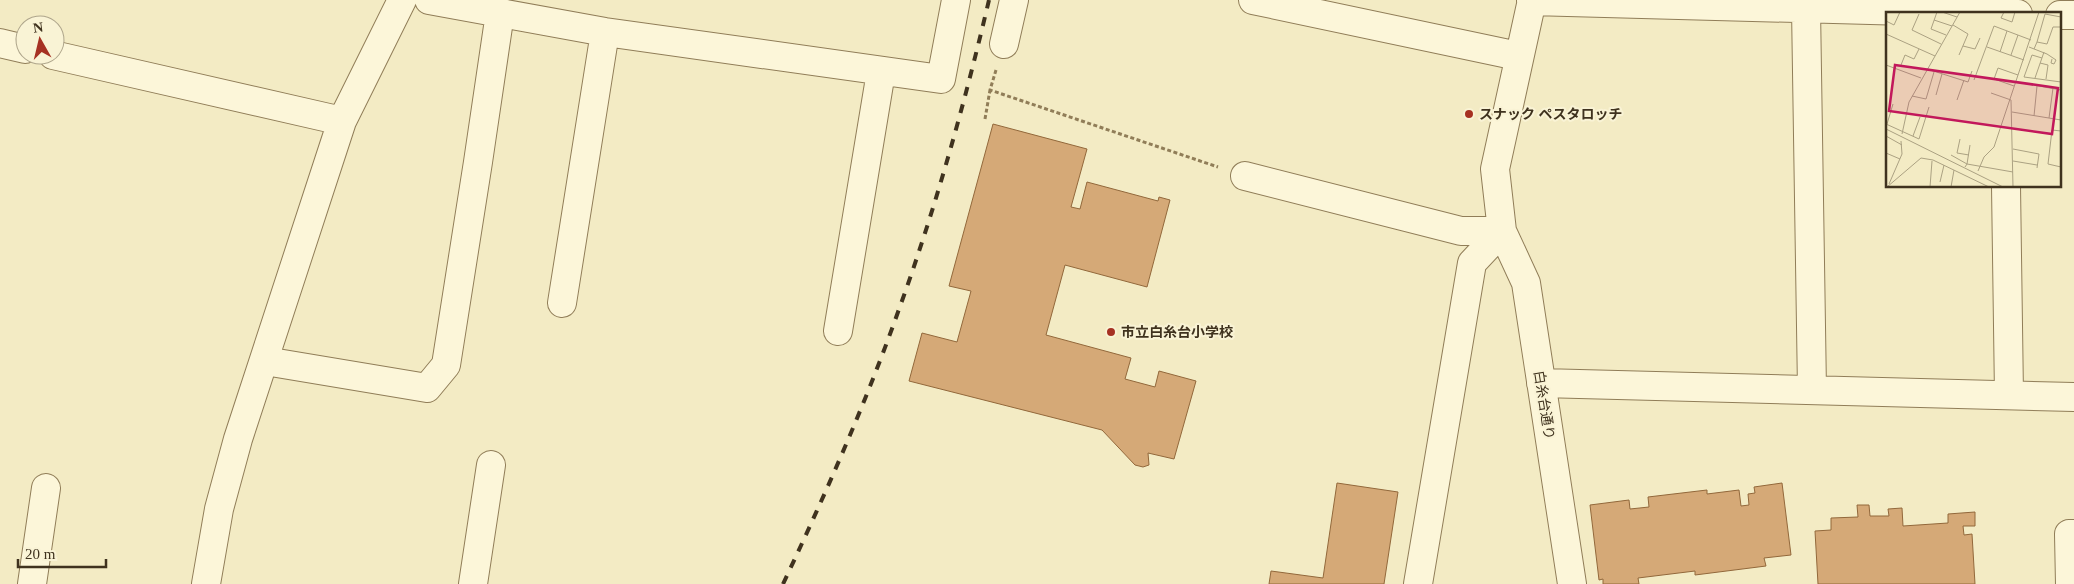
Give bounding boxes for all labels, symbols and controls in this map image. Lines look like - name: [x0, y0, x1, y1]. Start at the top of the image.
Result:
- inset map: [1886, 12, 2062, 188]
- north arrow: [15, 15, 65, 65]
- text: N: [32, 19, 44, 36]
- place label: スナック ペスタロッチ: [1479, 107, 1623, 122]
- marker: スナック ペスタロッチ: [1463, 108, 1475, 120]
- place label: 市立白糸台小学校: [1121, 324, 1233, 340]
- marker: 市立白糸台小学校: [1105, 326, 1117, 338]
- street label: 白糸台通り: [1531, 369, 1558, 441]
- scale bar: [18, 536, 105, 568]
- text: 20 m: [25, 546, 56, 562]

